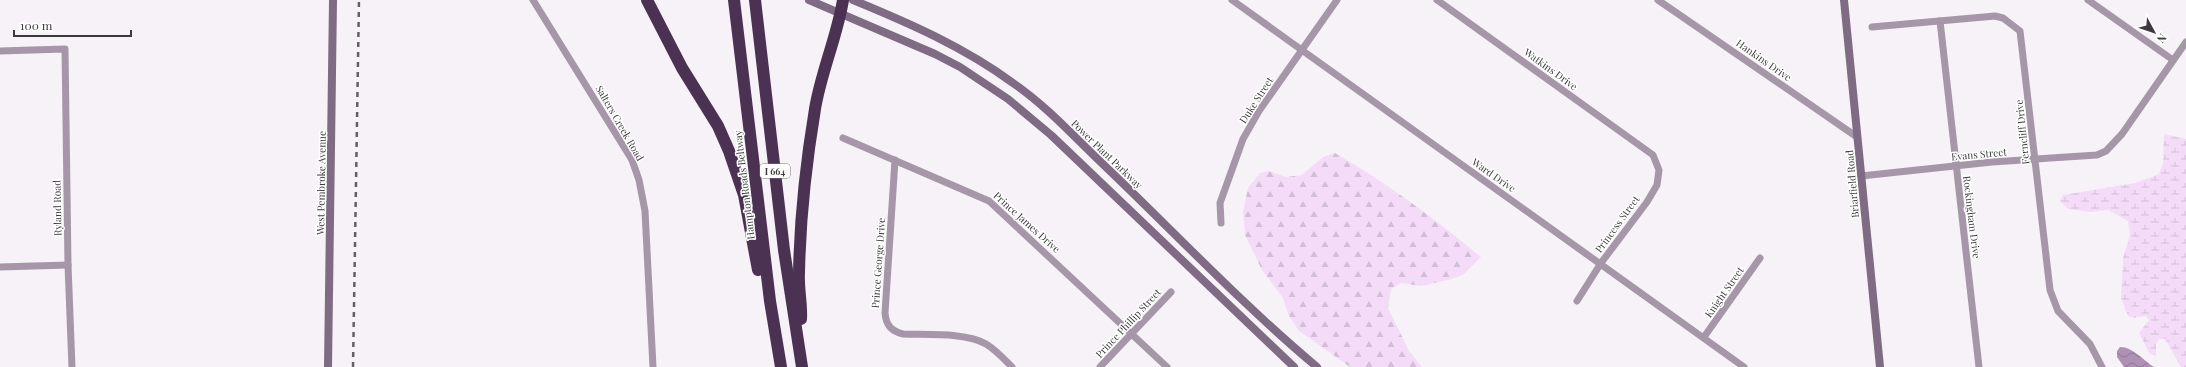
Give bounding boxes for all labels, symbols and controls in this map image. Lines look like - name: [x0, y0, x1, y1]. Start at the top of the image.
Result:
- scale bar: [14, 12, 131, 38]
- north arrow: [2134, 12, 2174, 52]
- text: 100 m: [20, 17, 53, 33]
- text: N: [2154, 31, 2170, 47]
- street label: Hankins Drive: [1734, 36, 1794, 84]
- street label: Watkins Drive: [1521, 44, 1581, 93]
- street label: Duke Street: [1236, 74, 1276, 126]
- street label: Salters Creek Road: [593, 83, 647, 164]
- street label: Ferncliff Drive: [2012, 99, 2032, 165]
- street label: Power Plant Parkway: [1068, 116, 1146, 192]
- street label: Hampton Roads Beltway: [730, 130, 758, 240]
- street label: West Pembroke Avenue: [313, 131, 329, 236]
- street label: Evans Street: [1951, 145, 2008, 163]
- street label: Briarfield Road: [1842, 149, 1862, 218]
- street label: Ward Drive: [1468, 154, 1519, 195]
- road number: I 664: [760, 164, 790, 178]
- street label: Rockingham Drive: [1960, 175, 1984, 259]
- street label: Ryland Road: [50, 180, 64, 236]
- street label: Prince James Drive: [991, 188, 1063, 256]
- street label: Princess Street: [1592, 192, 1643, 255]
- street label: Prince George Drive: [868, 217, 888, 309]
- street label: Knight Street: [1701, 263, 1747, 320]
- street label: Prince Phillip Street: [1092, 285, 1164, 361]

